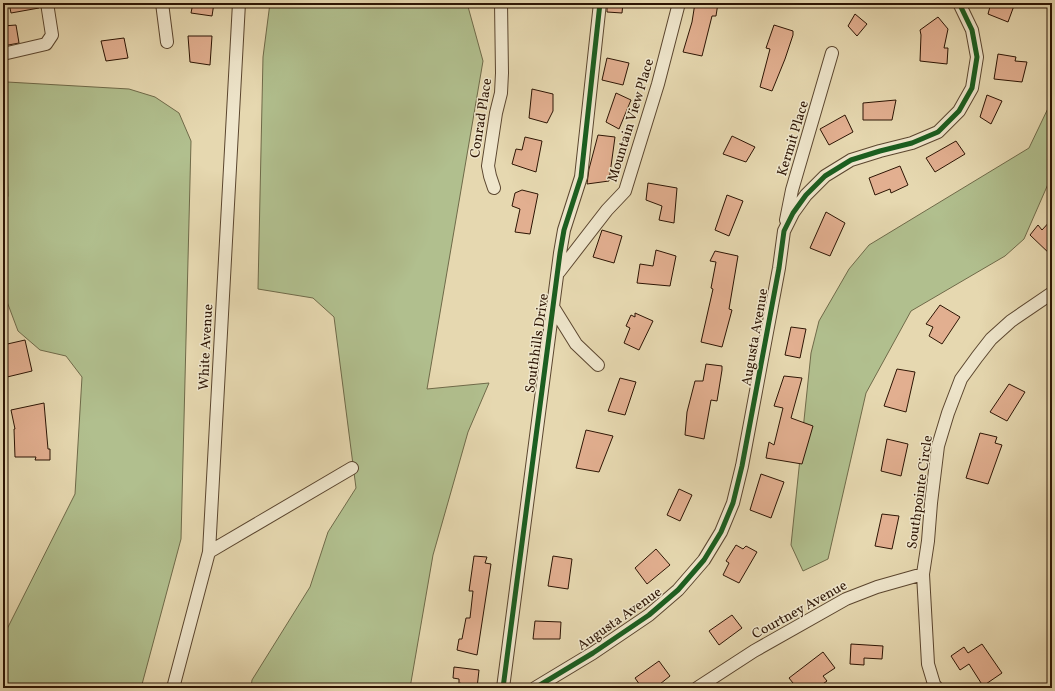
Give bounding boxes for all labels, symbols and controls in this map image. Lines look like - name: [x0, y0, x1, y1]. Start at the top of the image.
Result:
- street label: Mountain View Place: [604, 56, 659, 185]
- street label: Conrad Place: [466, 77, 497, 160]
- street label: Kermit Place: [773, 98, 814, 178]
- street label: Augusta Avenue: [738, 287, 773, 388]
- street label: Southhills Drive: [521, 292, 554, 394]
- street label: White Avenue: [195, 303, 218, 391]
- street label: Southpointe Circle: [903, 434, 938, 550]
- street label: Courtney Avenue: [749, 576, 851, 644]
- street label: Augusta Avenue: [574, 583, 666, 655]

